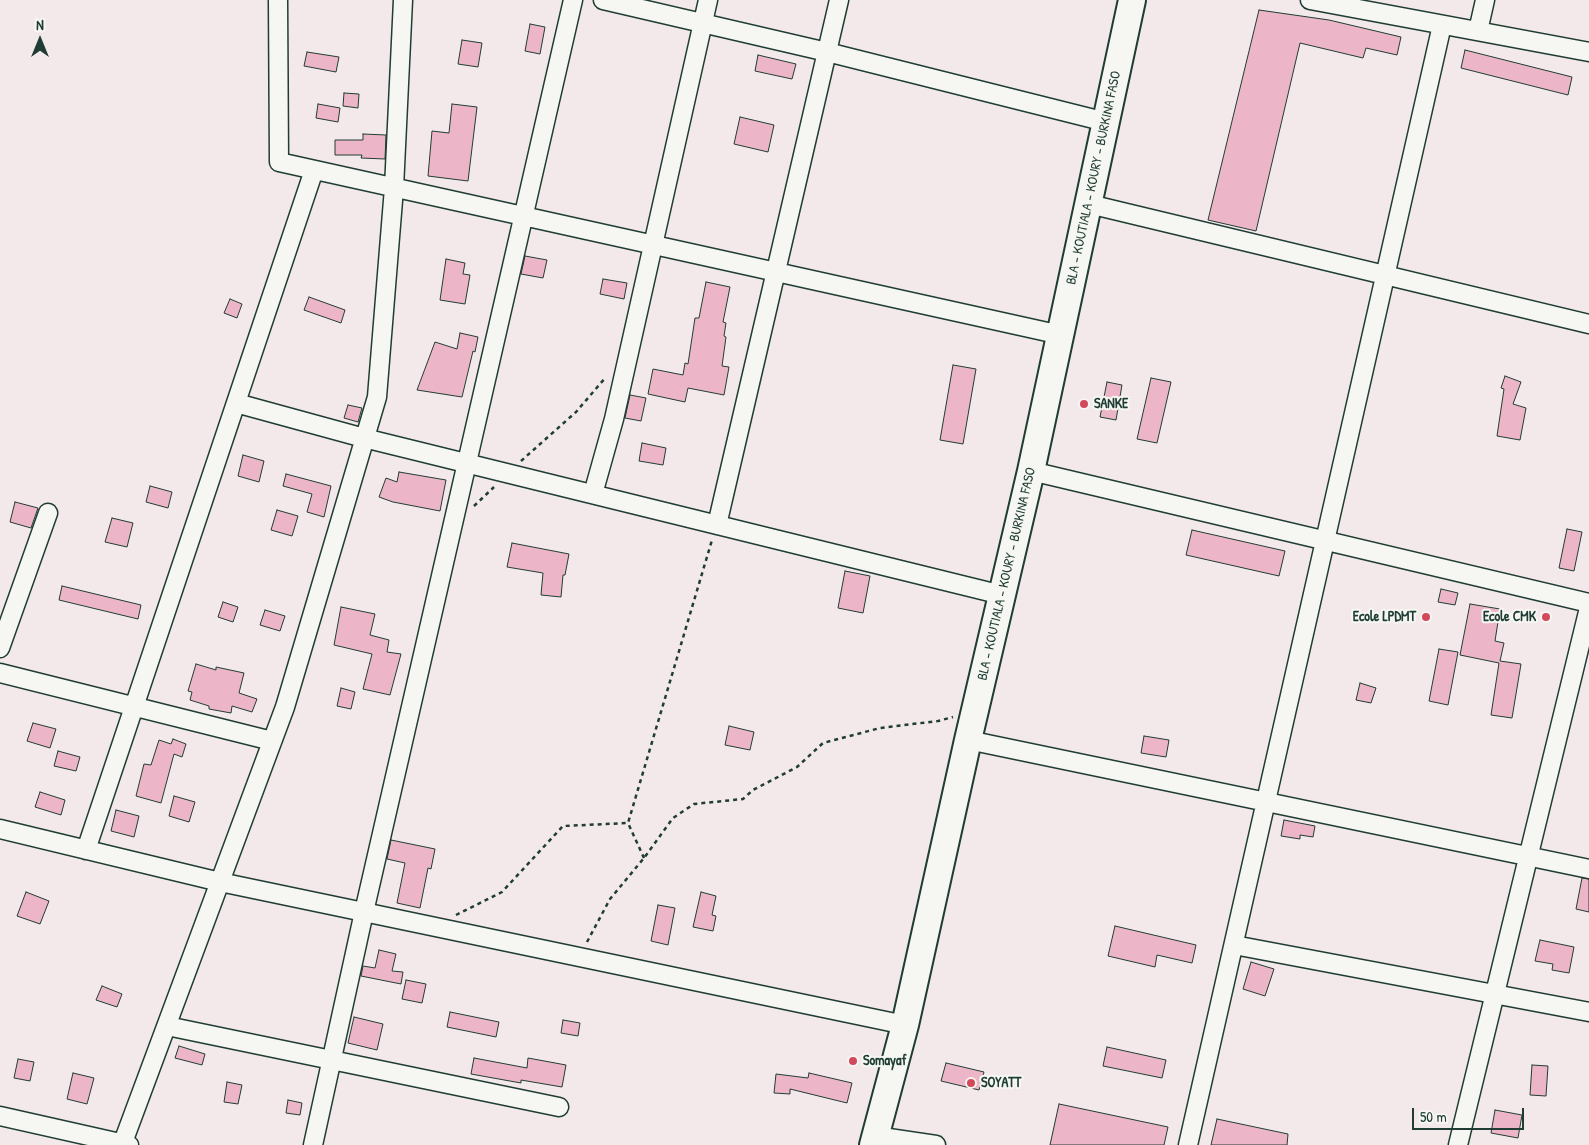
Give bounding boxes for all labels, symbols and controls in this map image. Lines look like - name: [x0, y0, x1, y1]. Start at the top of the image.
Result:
- north arrow: [15, 15, 65, 65]
- text: N: [36, 15, 44, 34]
- street label: BLA - KOUTIALA - KOURY - BURKINA FASO: [1063, 70, 1125, 286]
- place label: SANKE: [1094, 396, 1128, 412]
- marker: SANKE: [1078, 398, 1090, 410]
- street label: BLA - KOUTIALA - KOURY - BURKINA FASO: [974, 466, 1040, 682]
- place label: Ecole LPDMT: [1353, 609, 1416, 625]
- place label: Ecole CMK: [1483, 609, 1536, 625]
- marker: Ecole LPDMT: [1420, 611, 1432, 623]
- marker: Ecole CMK: [1540, 611, 1552, 623]
- place label: Somayaf: [863, 1053, 907, 1069]
- marker: Somayaf: [847, 1055, 859, 1067]
- place label: SOYATT: [981, 1075, 1021, 1091]
- marker: SOYATT: [965, 1077, 977, 1089]
- scale bar: [1414, 1098, 1526, 1130]
- text: 50 m: [1420, 1106, 1447, 1127]

